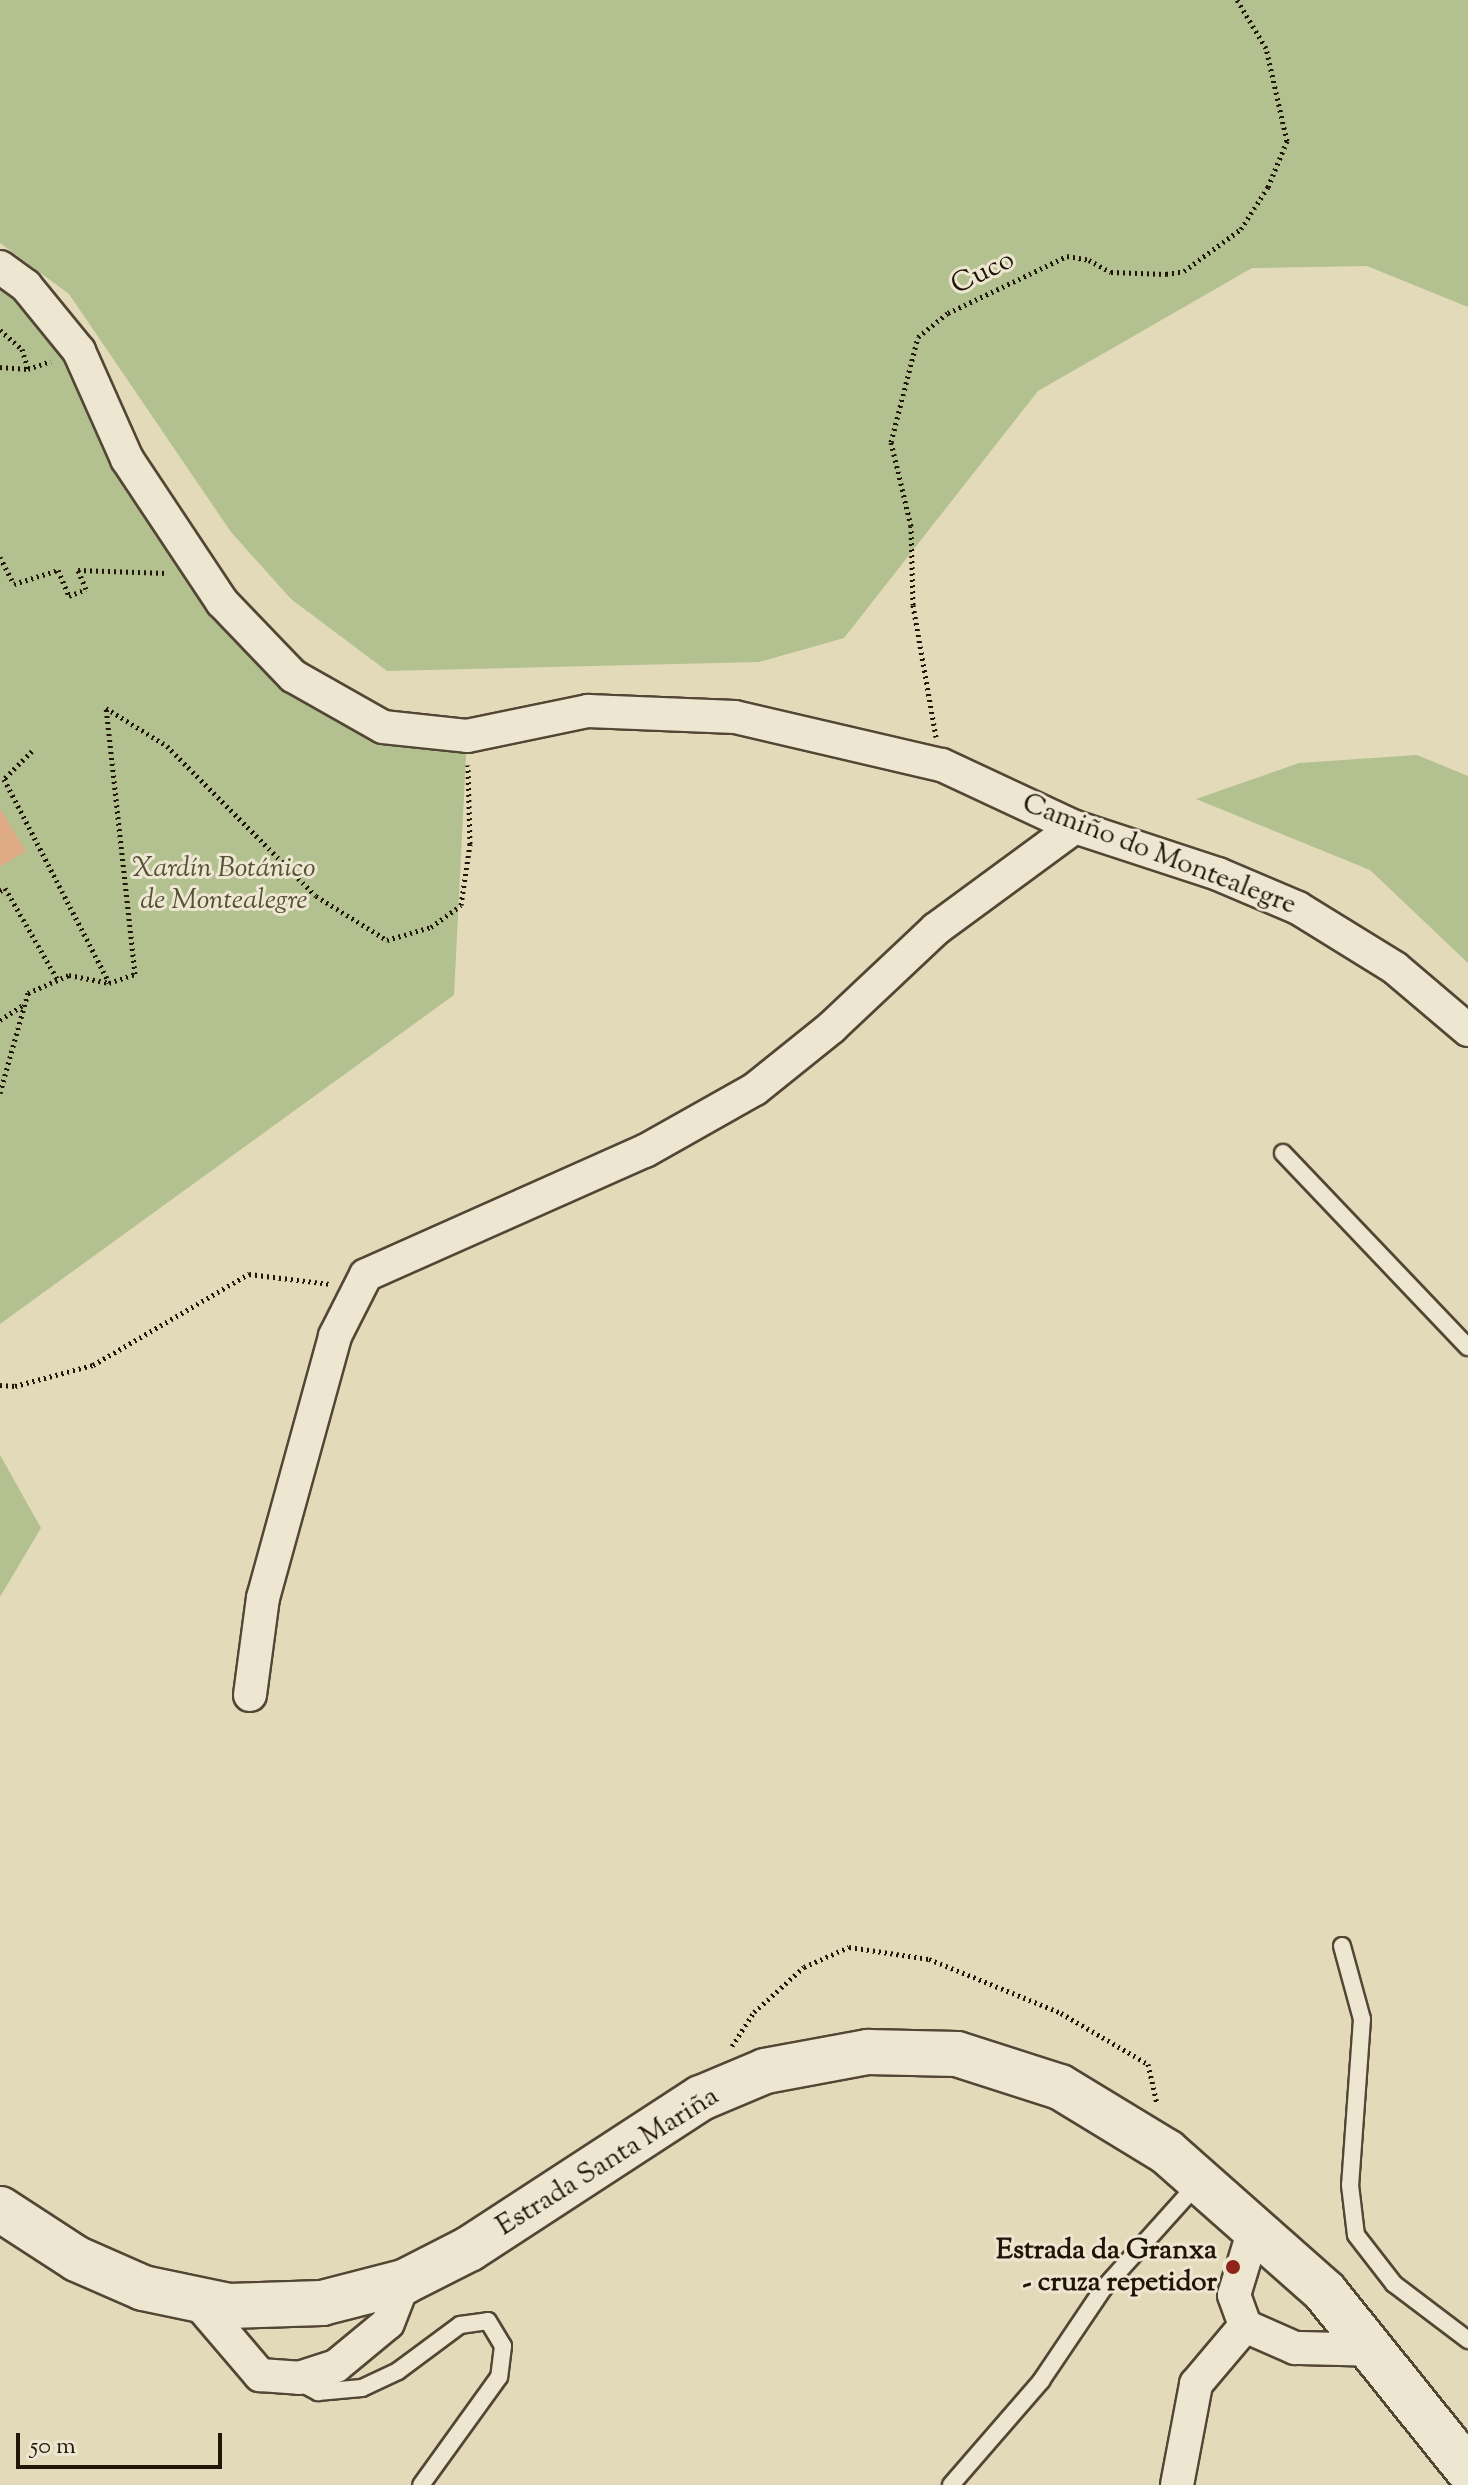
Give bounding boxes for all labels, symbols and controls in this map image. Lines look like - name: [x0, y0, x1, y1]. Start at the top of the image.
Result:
- street label: Cuco: [946, 243, 1020, 303]
- street label: Camiño do Montealegre: [1017, 787, 1301, 923]
- park label: Xardín Botánico de Montealegre: [133, 852, 315, 918]
- street label: Estrada Santa Mariña: [491, 2080, 725, 2244]
- place label: Estrada da Granxa - cruza repetidor: [996, 2234, 1217, 2300]
- marker: Estrada da Granxa - cruza repetidor: [1224, 2258, 1242, 2276]
- scale bar: [20, 2417, 226, 2467]
- text: 50 m: [30, 2430, 76, 2464]

